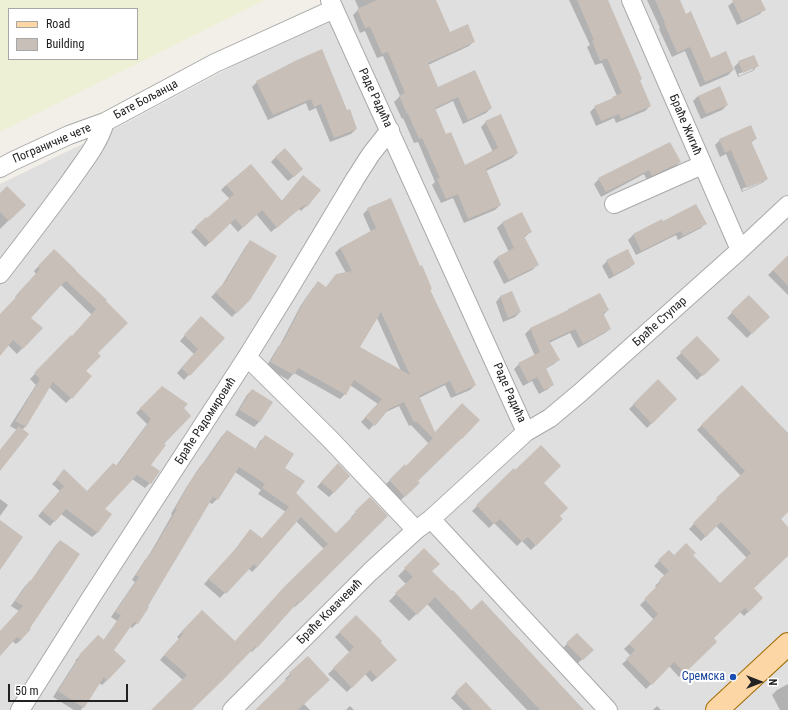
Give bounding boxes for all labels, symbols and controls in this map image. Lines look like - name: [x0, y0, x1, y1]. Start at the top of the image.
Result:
- legend: [8, 8, 138, 60]
- text: Road: [46, 17, 70, 31]
- text: Building: [46, 37, 84, 51]
- street label: Раде Радића: [355, 66, 395, 130]
- street label: Бате Бољанца: [112, 77, 180, 123]
- street label: Браће Жигић: [666, 92, 704, 158]
- street label: Пограничне чете: [11, 121, 93, 167]
- street label: Браће Ступар: [630, 294, 690, 350]
- street label: Раде Радића: [489, 361, 529, 425]
- street label: Браће Радомировић: [172, 375, 240, 467]
- street label: Браће Ковачевић: [294, 576, 366, 648]
- north arrow: [740, 662, 780, 702]
- place label: Сремска: [682, 670, 725, 684]
- marker: Сремска: [728, 672, 738, 682]
- scale bar: [10, 676, 130, 702]
- text: N: [766, 679, 779, 685]
- text: 50 m: [15, 684, 39, 698]

